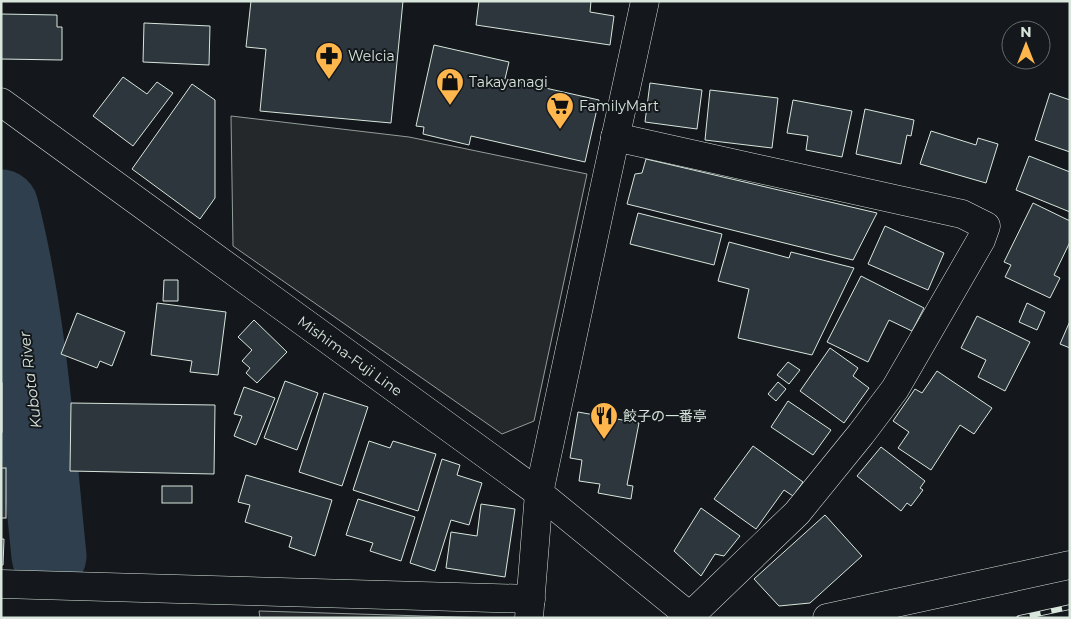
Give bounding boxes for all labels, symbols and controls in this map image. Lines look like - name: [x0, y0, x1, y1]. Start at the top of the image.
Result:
- north arrow: [1001, 20, 1051, 70]
- text: N: [1020, 23, 1032, 41]
- pharmacy icon: Welcia: [314, 41, 344, 80]
- place label: Welcia: [348, 47, 395, 65]
- shop icon: Takayanagi: [435, 67, 465, 106]
- place label: Takayanagi: [469, 73, 548, 91]
- supermarket icon: FamilyMart: [545, 91, 575, 130]
- place label: FamilyMart: [579, 97, 659, 115]
- street label: Mishima-Fuji Line: [294, 312, 406, 400]
- water label: Kubota River: [14, 329, 45, 430]
- restaurant icon: 餃子の一番亭: [589, 401, 619, 440]
- place label: 餃子の一番亭: [623, 407, 707, 425]

